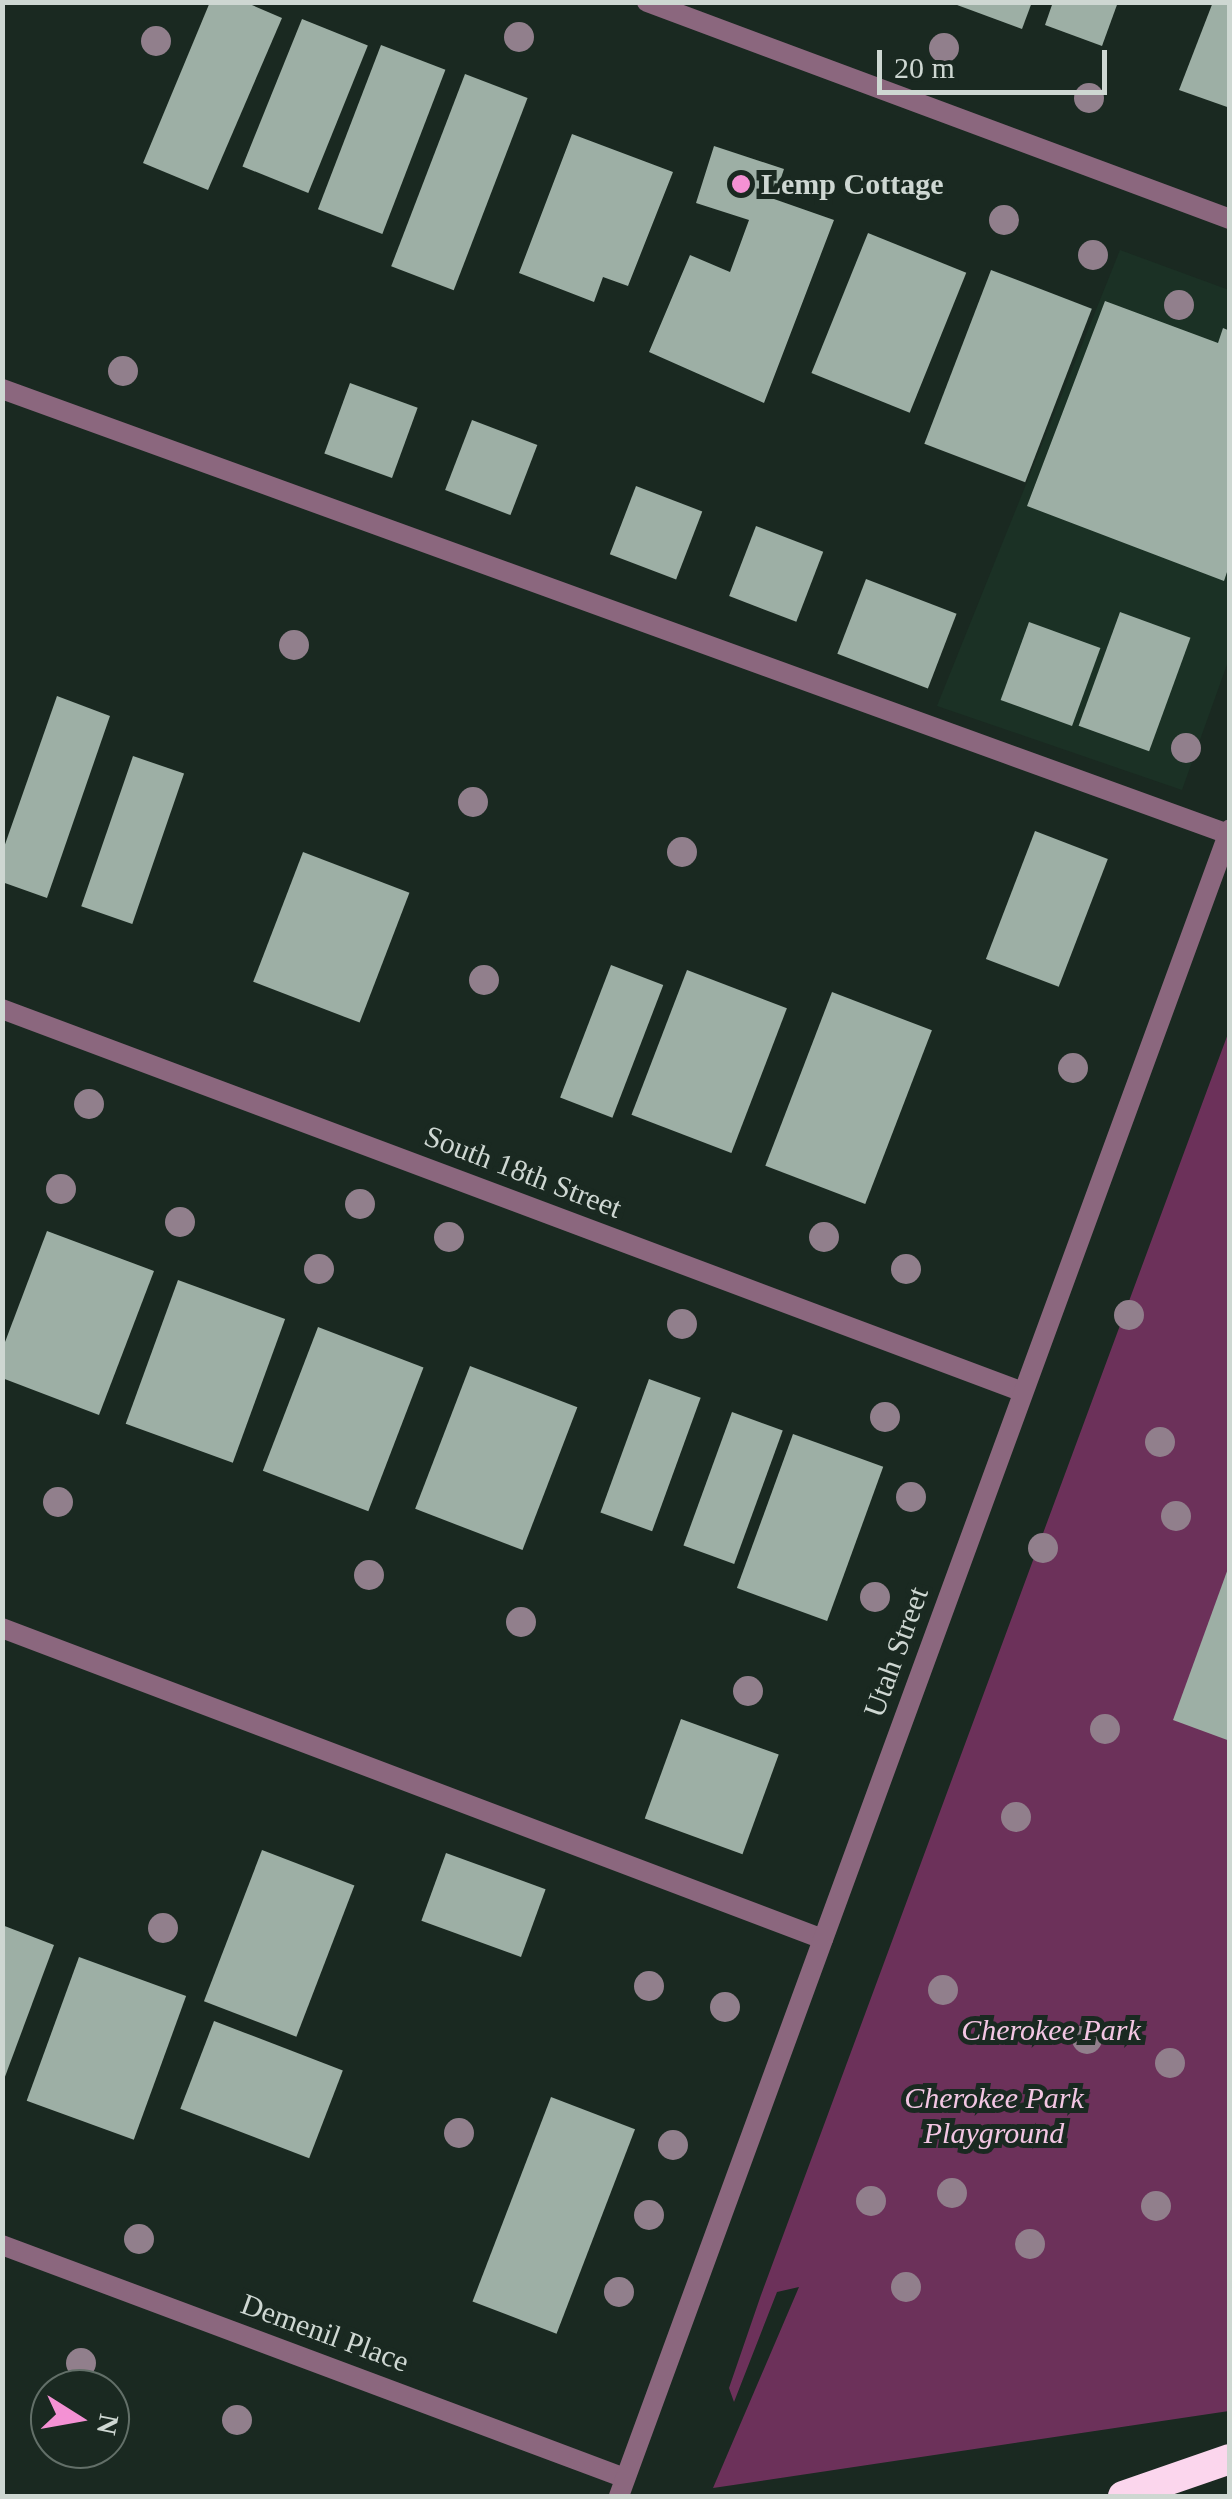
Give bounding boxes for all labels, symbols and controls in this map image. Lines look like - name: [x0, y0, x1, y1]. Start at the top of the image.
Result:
- scale bar: [882, 30, 1112, 92]
- text: 20 m: [894, 51, 955, 84]
- place label: Lemp Cottage: [761, 166, 943, 202]
- marker: Lemp Cottage: [730, 173, 752, 195]
- street label: South 18th Street: [419, 1118, 627, 1226]
- street label: Utah Street: [856, 1582, 936, 1722]
- park label: Cherokee Park: [961, 2012, 1141, 2048]
- park label: Cherokee Park Playground: [904, 2080, 1084, 2150]
- street label: Demenil Place: [236, 2286, 414, 2380]
- north arrow: [30, 2369, 130, 2469]
- text: N: [91, 2412, 125, 2437]

